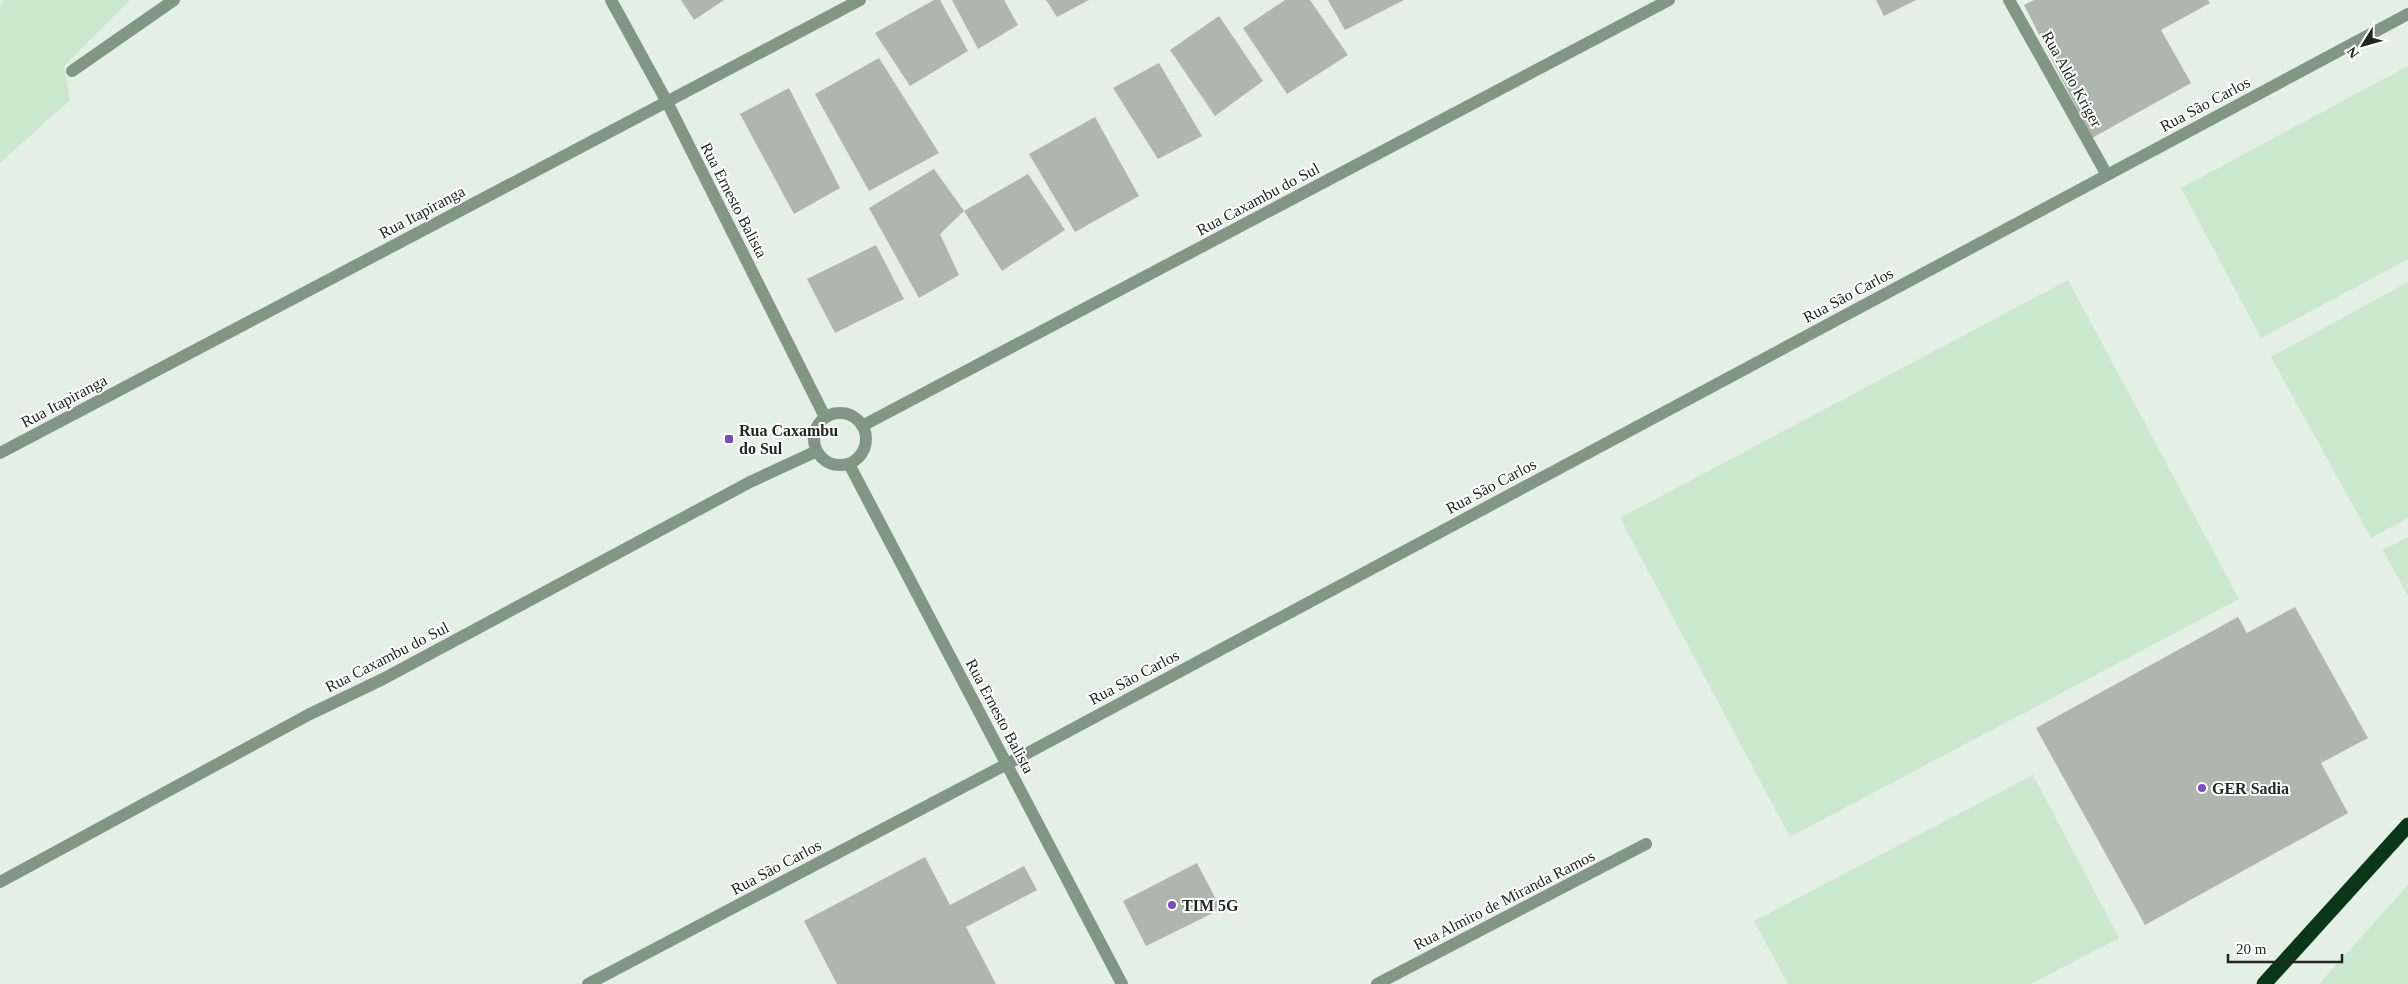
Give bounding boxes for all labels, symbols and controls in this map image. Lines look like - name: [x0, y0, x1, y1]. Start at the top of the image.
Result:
- north arrow: [2338, 20, 2388, 70]
- street label: Rua Aldo Kriger: [2038, 28, 2106, 131]
- text: N: [2344, 44, 2362, 61]
- street label: Rua São Carlos: [2157, 73, 2253, 135]
- street label: Rua Ernesto Balista: [698, 140, 770, 260]
- street label: Rua Caxambu do Sul: [1194, 159, 1323, 239]
- street label: Rua Itapiranga: [376, 182, 468, 243]
- street label: Rua São Carlos: [1800, 264, 1896, 326]
- street label: Rua Itapiranga: [18, 371, 110, 432]
- place label: Rua Caxambu do Sul: [739, 422, 838, 457]
- marker: Rua Caxambu do Sul: [723, 433, 735, 445]
- street label: Rua São Carlos: [1443, 455, 1539, 517]
- street label: Rua Caxambu do Sul: [322, 618, 452, 696]
- street label: Rua São Carlos: [1086, 646, 1182, 708]
- street label: Rua Ernesto Balista: [963, 656, 1037, 776]
- place label: GER Sadia: [2212, 780, 2289, 797]
- marker: GER Sadia: [2196, 782, 2208, 794]
- street label: Rua São Carlos: [728, 836, 824, 898]
- street label: Rua Almiro de Miranda Ramos: [1411, 847, 1597, 953]
- place label: TIM 5G: [1182, 897, 1239, 914]
- marker: TIM 5G: [1166, 899, 1178, 911]
- scale bar: [2228, 932, 2342, 964]
- text: 20 m: [2236, 941, 2267, 957]

